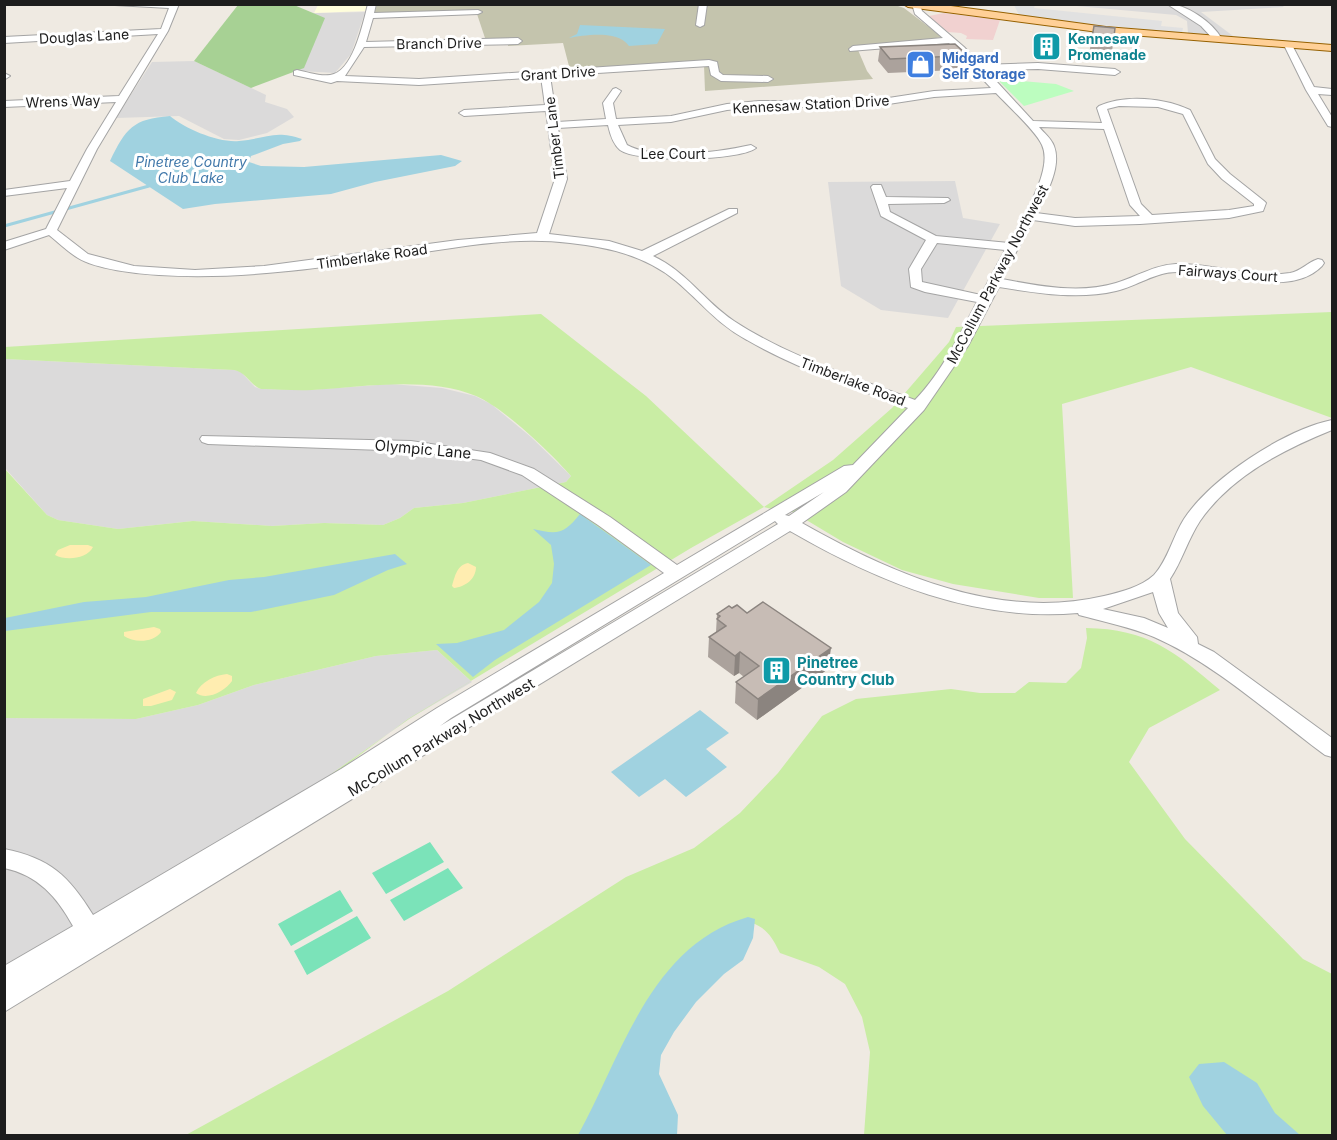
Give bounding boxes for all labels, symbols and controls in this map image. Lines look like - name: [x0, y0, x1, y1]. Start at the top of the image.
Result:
- street label: Douglas Lane: [39, 25, 129, 47]
- building icon: Kennesaw Promenade: [1031, 30, 1063, 62]
- place label: Kennesaw Promenade: [1068, 30, 1146, 63]
- street label: Branch Drive: [396, 34, 482, 52]
- shop icon: Midgard Self Storage: [905, 49, 937, 81]
- place label: Midgard Self Storage: [942, 49, 1026, 82]
- street label: Grant Drive: [520, 62, 596, 84]
- street label: Wrens Way: [25, 91, 101, 111]
- street label: Kennesaw Station Drive: [732, 91, 890, 117]
- street label: Timber Lane: [541, 96, 567, 180]
- street label: Lee Court: [640, 145, 706, 162]
- water label: Pinetree Country Club Lake: [135, 153, 248, 186]
- street label: McCollum Parkway Northwest: [943, 181, 1052, 366]
- street label: Timberlake Road: [316, 240, 428, 272]
- street label: Fairways Court: [1178, 261, 1279, 285]
- street label: Timberlake Road: [798, 353, 908, 409]
- street label: Olympic Lane: [374, 435, 472, 463]
- place label: Pinetree Country Club: [797, 653, 894, 689]
- building icon: Pinetree Country Club: [760, 655, 792, 687]
- street label: McCollum Parkway Northwest: [344, 674, 538, 800]

